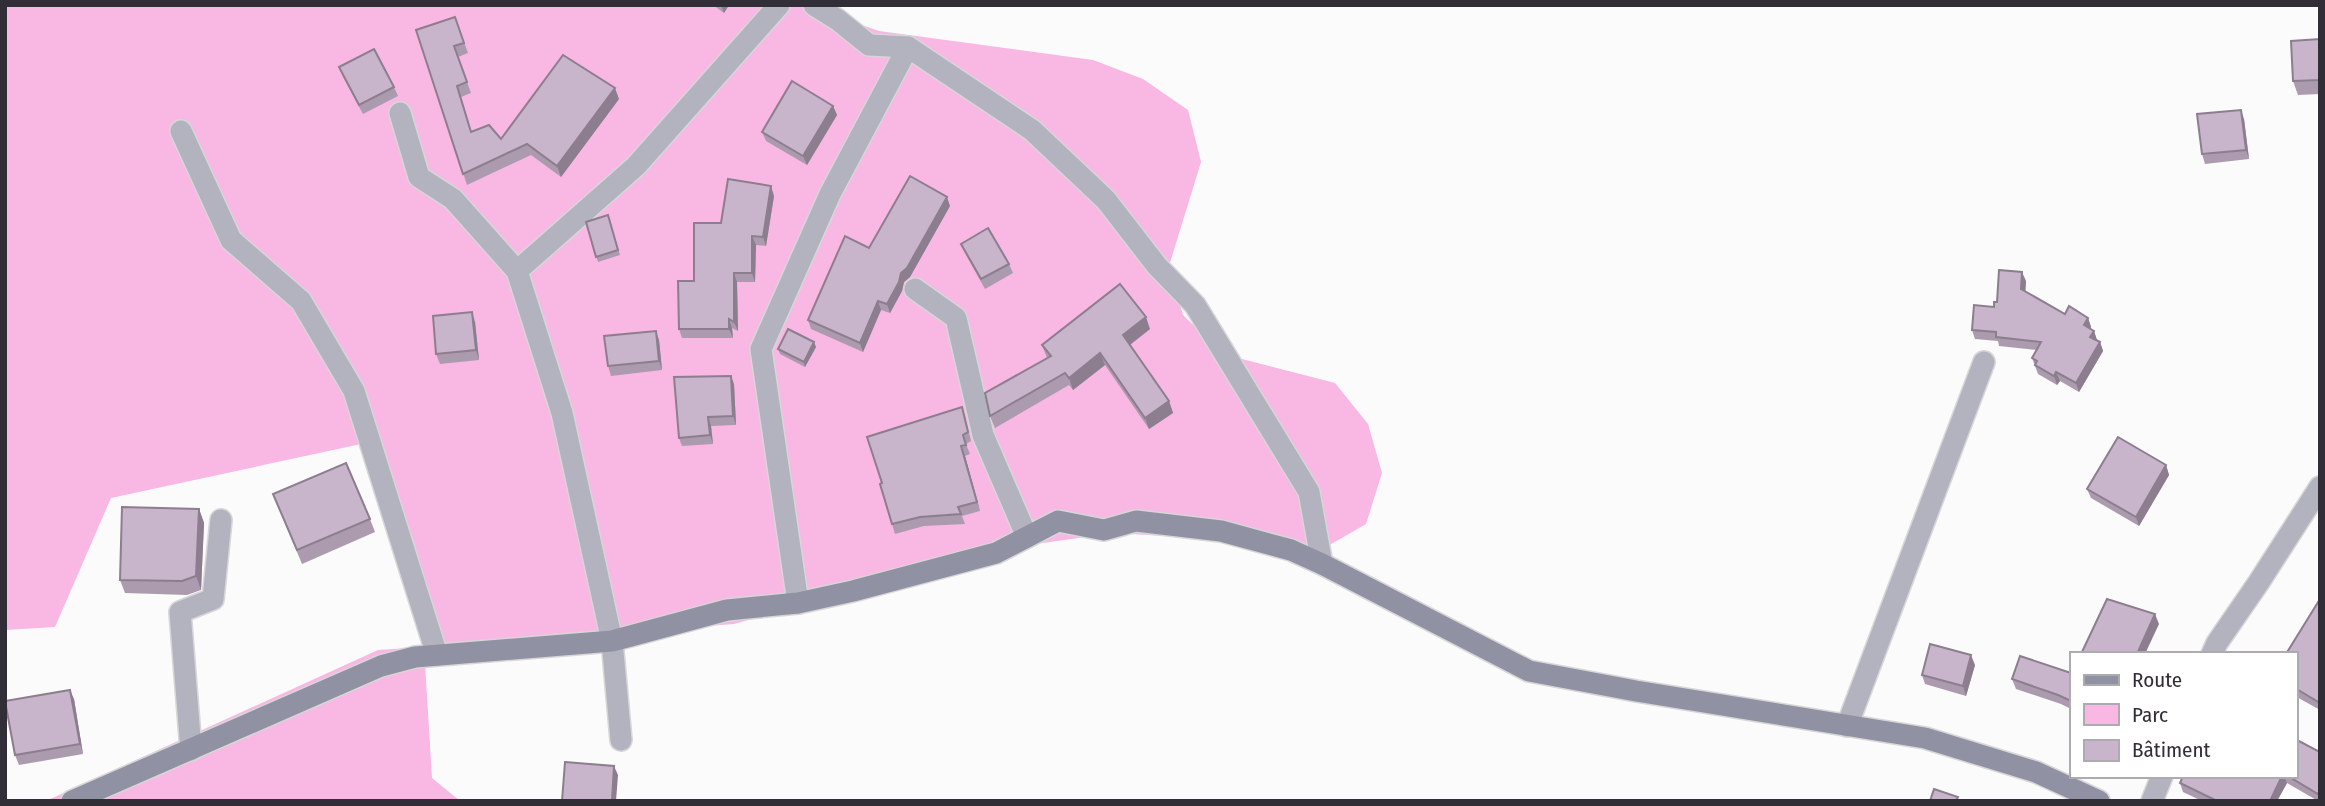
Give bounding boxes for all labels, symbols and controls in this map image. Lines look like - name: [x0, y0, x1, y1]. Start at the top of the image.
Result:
- legend: [2070, 652, 2297, 778]
- text: Route: [2132, 667, 2182, 693]
- text: Parc: [2132, 702, 2168, 728]
- text: Bâtiment: [2132, 737, 2211, 763]

